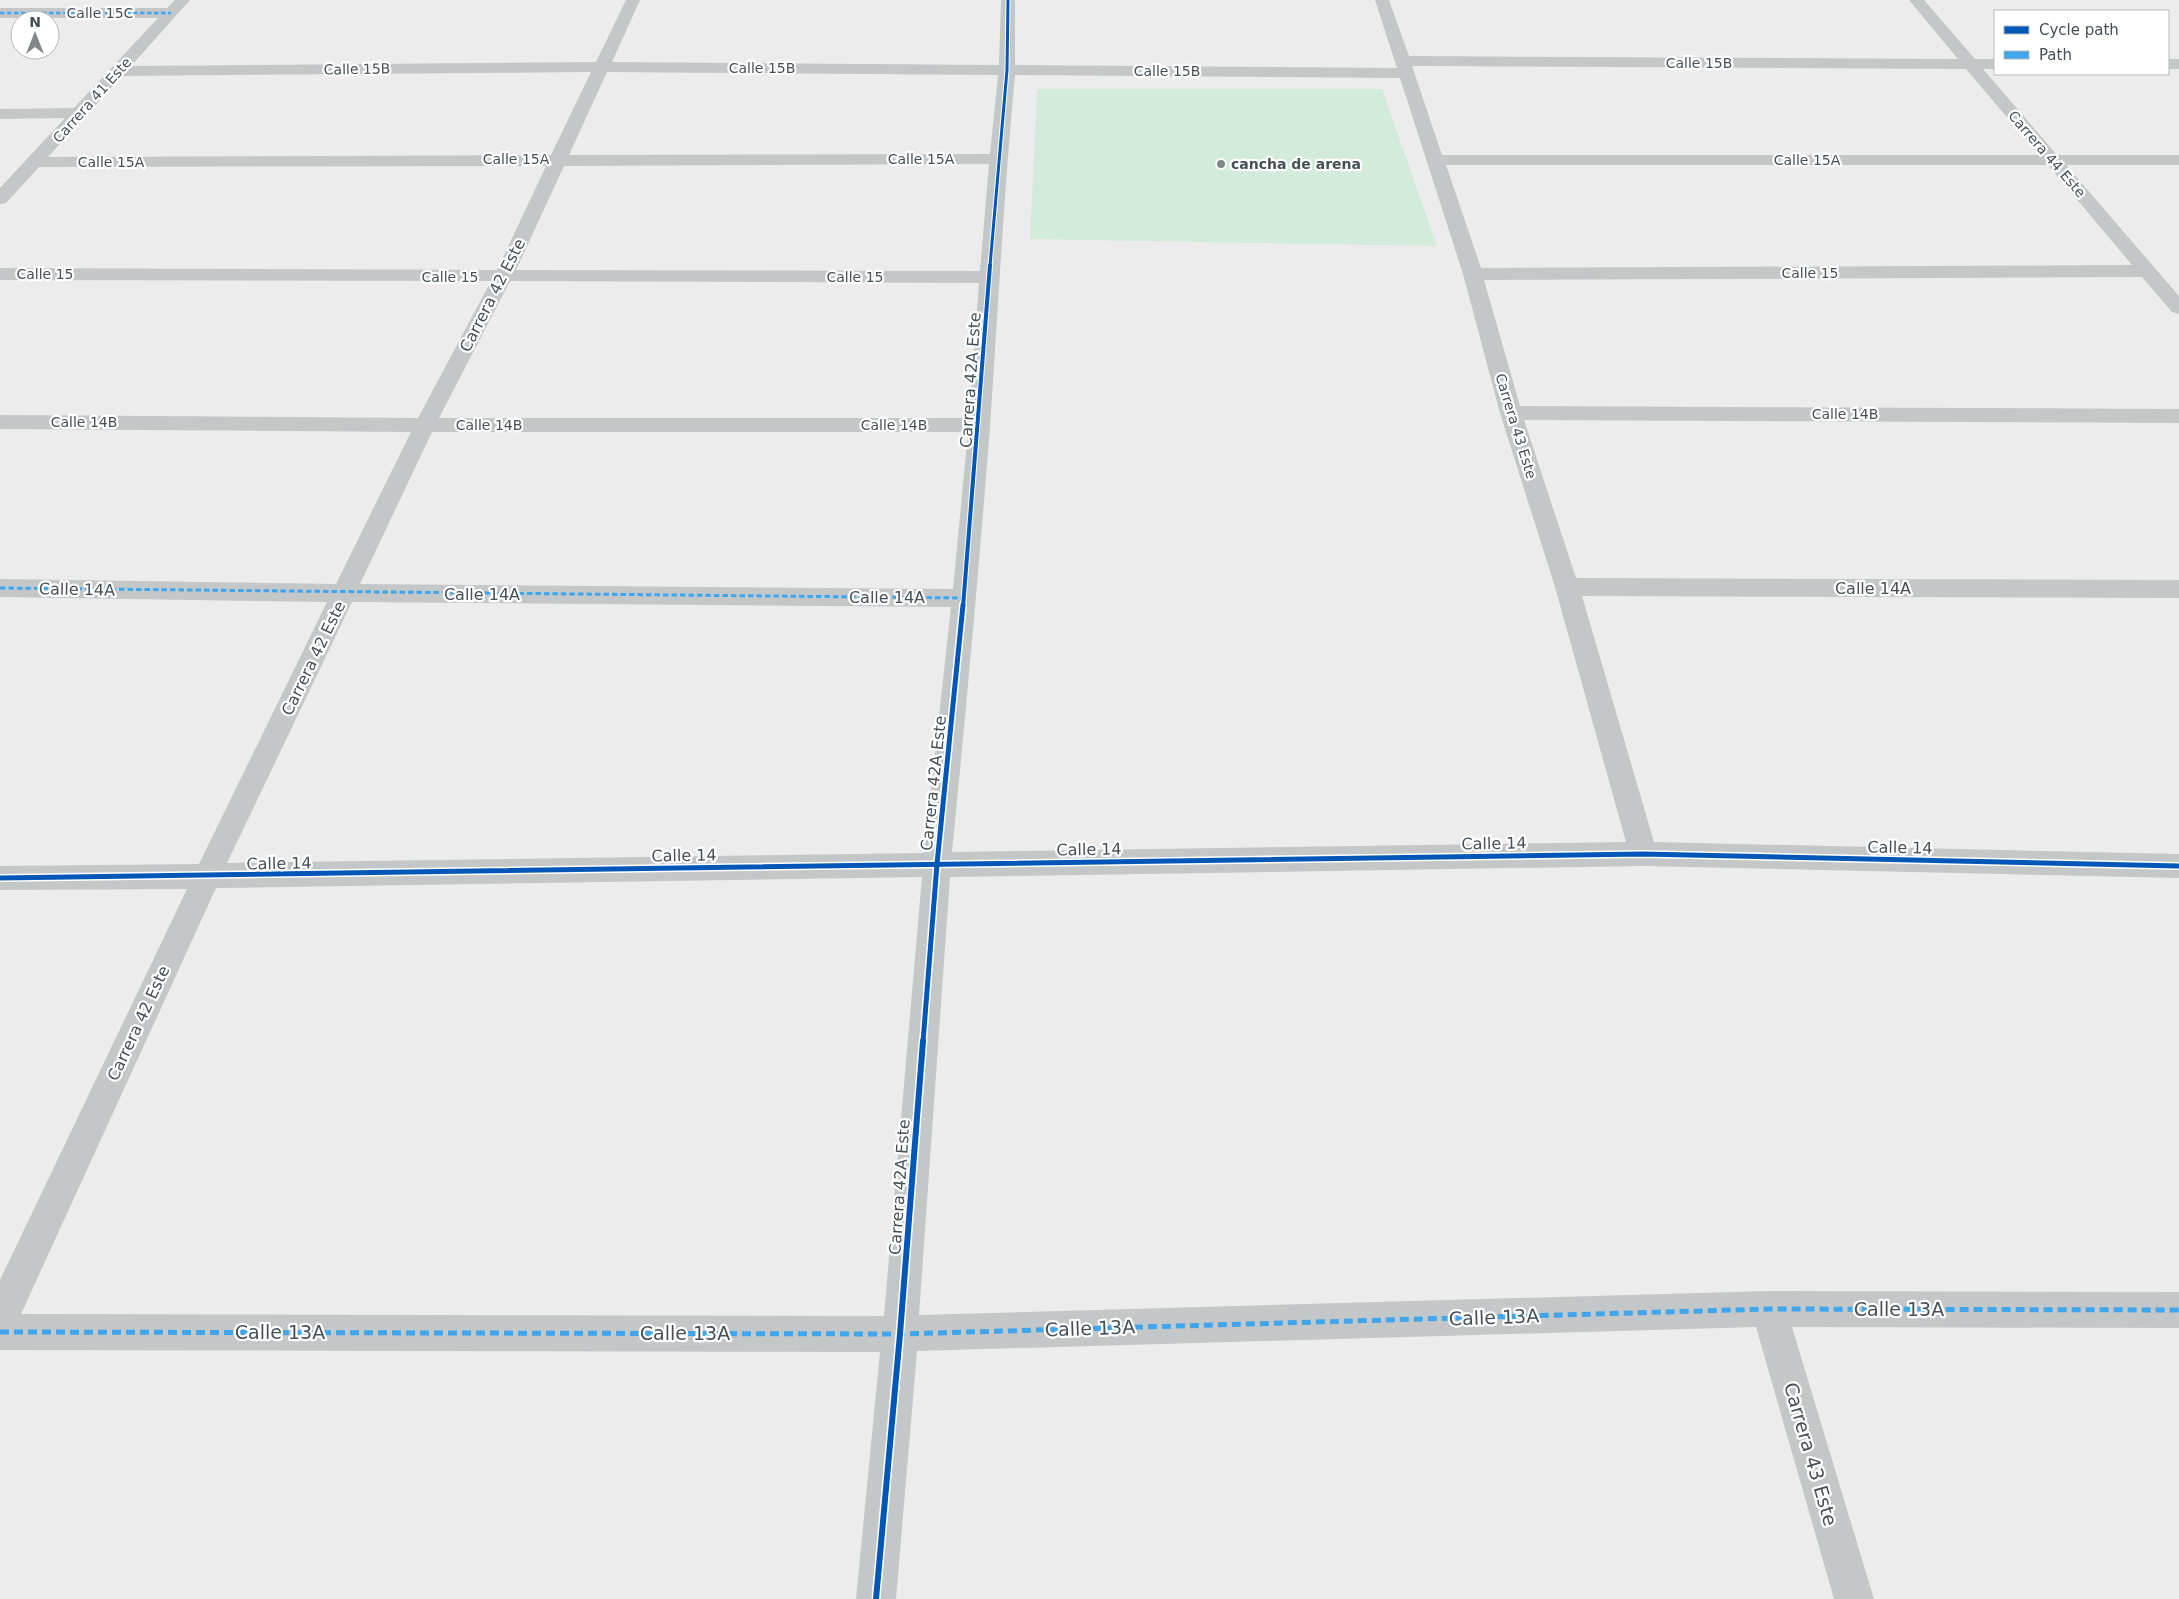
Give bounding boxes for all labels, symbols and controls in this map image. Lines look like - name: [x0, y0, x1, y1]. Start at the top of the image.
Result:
- street label: Calle 15C: [67, 5, 134, 21]
- north arrow: [10, 10, 60, 60]
- legend: [1994, 10, 2169, 75]
- text: N: [29, 14, 41, 30]
- text: Cycle path: [2039, 21, 2119, 39]
- text: Path: [2039, 46, 2072, 64]
- street label: Carrera 41 Este: [50, 54, 134, 146]
- street label: Calle 15B: [1666, 55, 1732, 71]
- street label: Calle 15B: [324, 60, 390, 78]
- street label: Calle 15B: [729, 60, 795, 76]
- street label: Calle 15B: [1134, 63, 1200, 79]
- street label: Carrera 44 Este: [2005, 108, 2089, 200]
- street label: Calle 15A: [483, 151, 550, 167]
- street label: Calle 15A: [888, 151, 955, 167]
- street label: Calle 15A: [1774, 152, 1841, 168]
- street label: Calle 15A: [78, 154, 145, 170]
- place label: cancha de arena: [1231, 156, 1361, 172]
- marker: cancha de arena: [1215, 158, 1227, 170]
- street label: Carrera 42 Este: [456, 235, 529, 355]
- street label: Calle 15: [1781, 265, 1839, 281]
- street label: Calle 15: [16, 266, 74, 282]
- street label: Calle 15: [421, 269, 479, 285]
- street label: Calle 15: [826, 269, 884, 285]
- street label: Carrera 42A Este: [956, 312, 985, 448]
- street label: Carrera 43 Este: [1492, 371, 1540, 481]
- street label: Calle 14B: [1812, 406, 1878, 422]
- street label: Calle 14B: [51, 414, 117, 430]
- street label: Calle 14B: [456, 417, 522, 433]
- street label: Calle 14B: [861, 417, 927, 433]
- street label: Calle 14A: [39, 579, 115, 600]
- street label: Calle 14A: [1835, 579, 1911, 598]
- street label: Calle 14A: [444, 585, 520, 604]
- street label: Calle 14A: [849, 588, 925, 607]
- street label: Carrera 42 Este: [278, 598, 349, 718]
- street label: Carrera 42A Este: [917, 715, 950, 852]
- street label: Calle 14: [1461, 833, 1527, 854]
- street label: Calle 14: [1867, 837, 1933, 858]
- street label: Calle 14: [1056, 839, 1122, 860]
- street label: Calle 14: [651, 845, 717, 866]
- street label: Calle 14: [246, 853, 312, 874]
- street label: Carrera 42 Este: [103, 963, 173, 1084]
- street label: Carrera 42A Este: [885, 1119, 914, 1255]
- street label: Calle 13A: [1854, 1298, 1944, 1320]
- street label: Calle 13A: [1448, 1304, 1540, 1330]
- street label: Calle 13A: [1044, 1315, 1136, 1341]
- street label: Calle 13A: [235, 1321, 325, 1343]
- street label: Calle 13A: [640, 1322, 730, 1344]
- street label: Carrera 43 Este: [1780, 1380, 1842, 1528]

